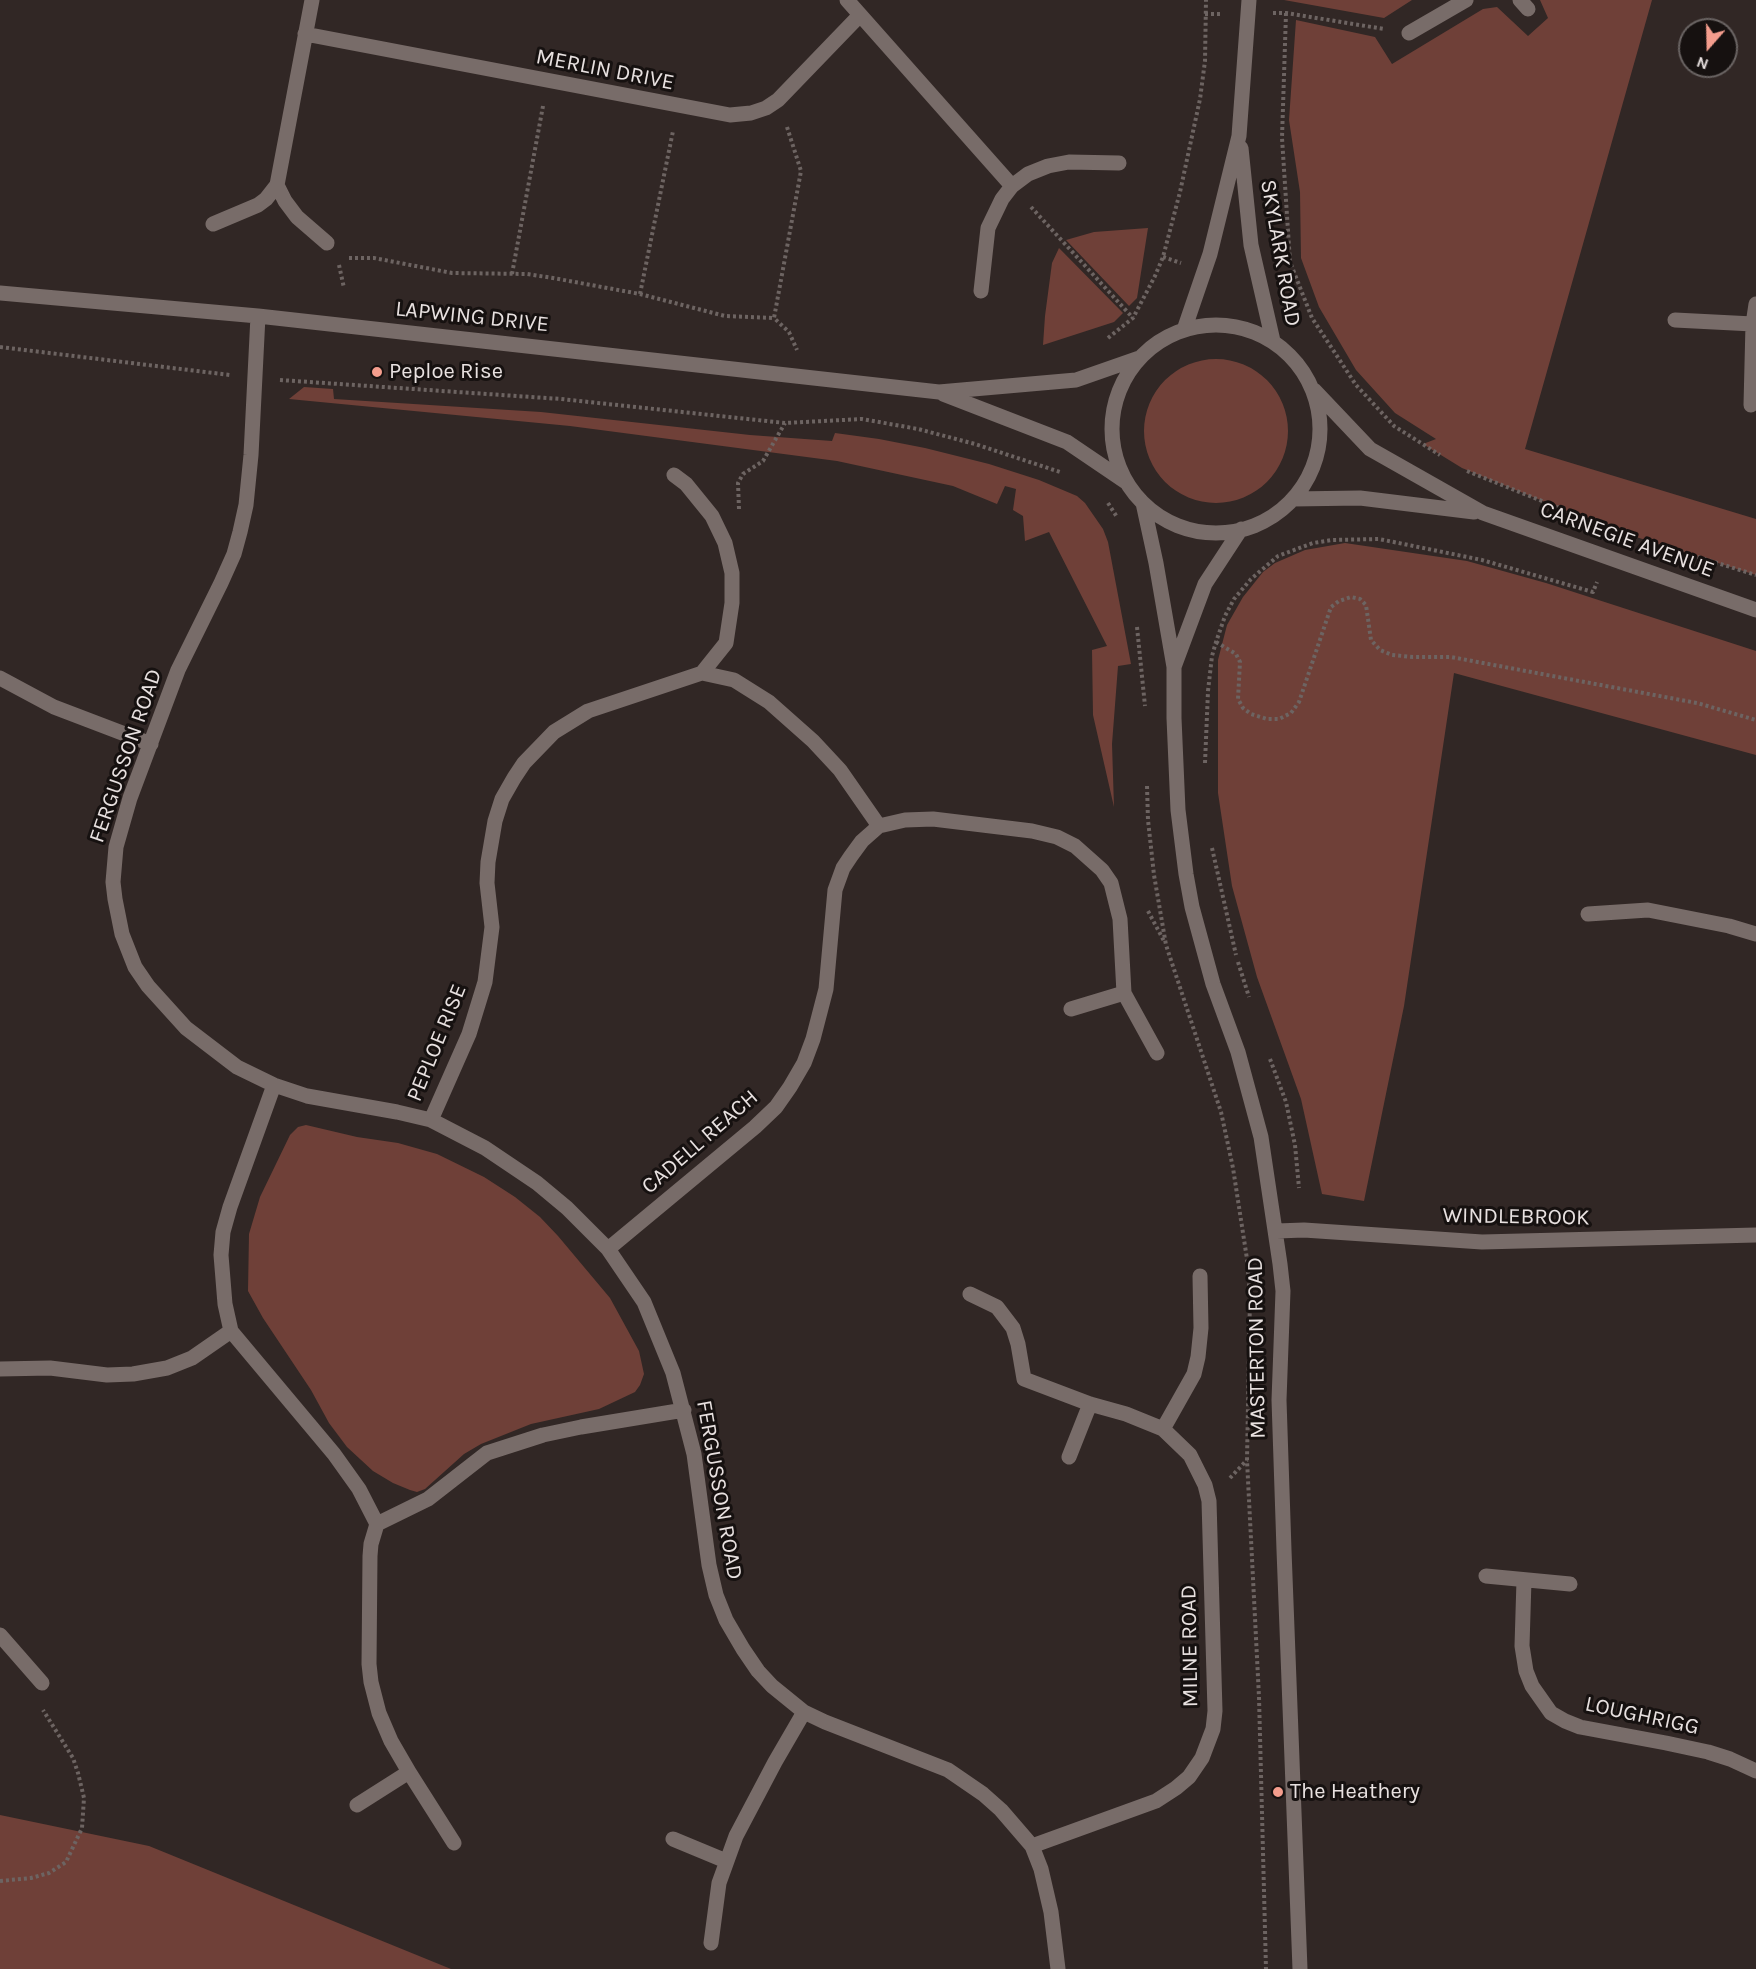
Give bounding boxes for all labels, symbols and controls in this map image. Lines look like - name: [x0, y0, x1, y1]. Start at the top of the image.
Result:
- north arrow: [1678, 18, 1738, 78]
- street label: MERLIN DRIVE: [534, 44, 676, 96]
- text: N: [1694, 53, 1711, 74]
- street label: SKYLARK ROAD: [1254, 178, 1306, 328]
- street label: LAPWING DRIVE: [394, 296, 550, 338]
- place label: Peploe Rise: [389, 359, 503, 385]
- marker: Peploe Rise: [370, 365, 384, 379]
- street label: CARNEGIE AVENUE: [1536, 496, 1718, 584]
- street label: FERGUSSON ROAD: [84, 666, 168, 846]
- street label: PEPLOE RISE: [402, 981, 472, 1105]
- street label: CADELL REACH: [636, 1084, 764, 1200]
- street label: WINDLEBROOK: [1442, 1203, 1590, 1231]
- street label: MASTERTON ROAD: [1242, 1257, 1272, 1439]
- street label: FERGUSSON ROAD: [690, 1398, 748, 1582]
- street label: MILNE ROAD: [1176, 1585, 1204, 1707]
- street label: LOUGHRIGG: [1583, 1691, 1701, 1741]
- place label: The Heathery: [1290, 1779, 1420, 1805]
- marker: The Heathery: [1271, 1785, 1285, 1799]

